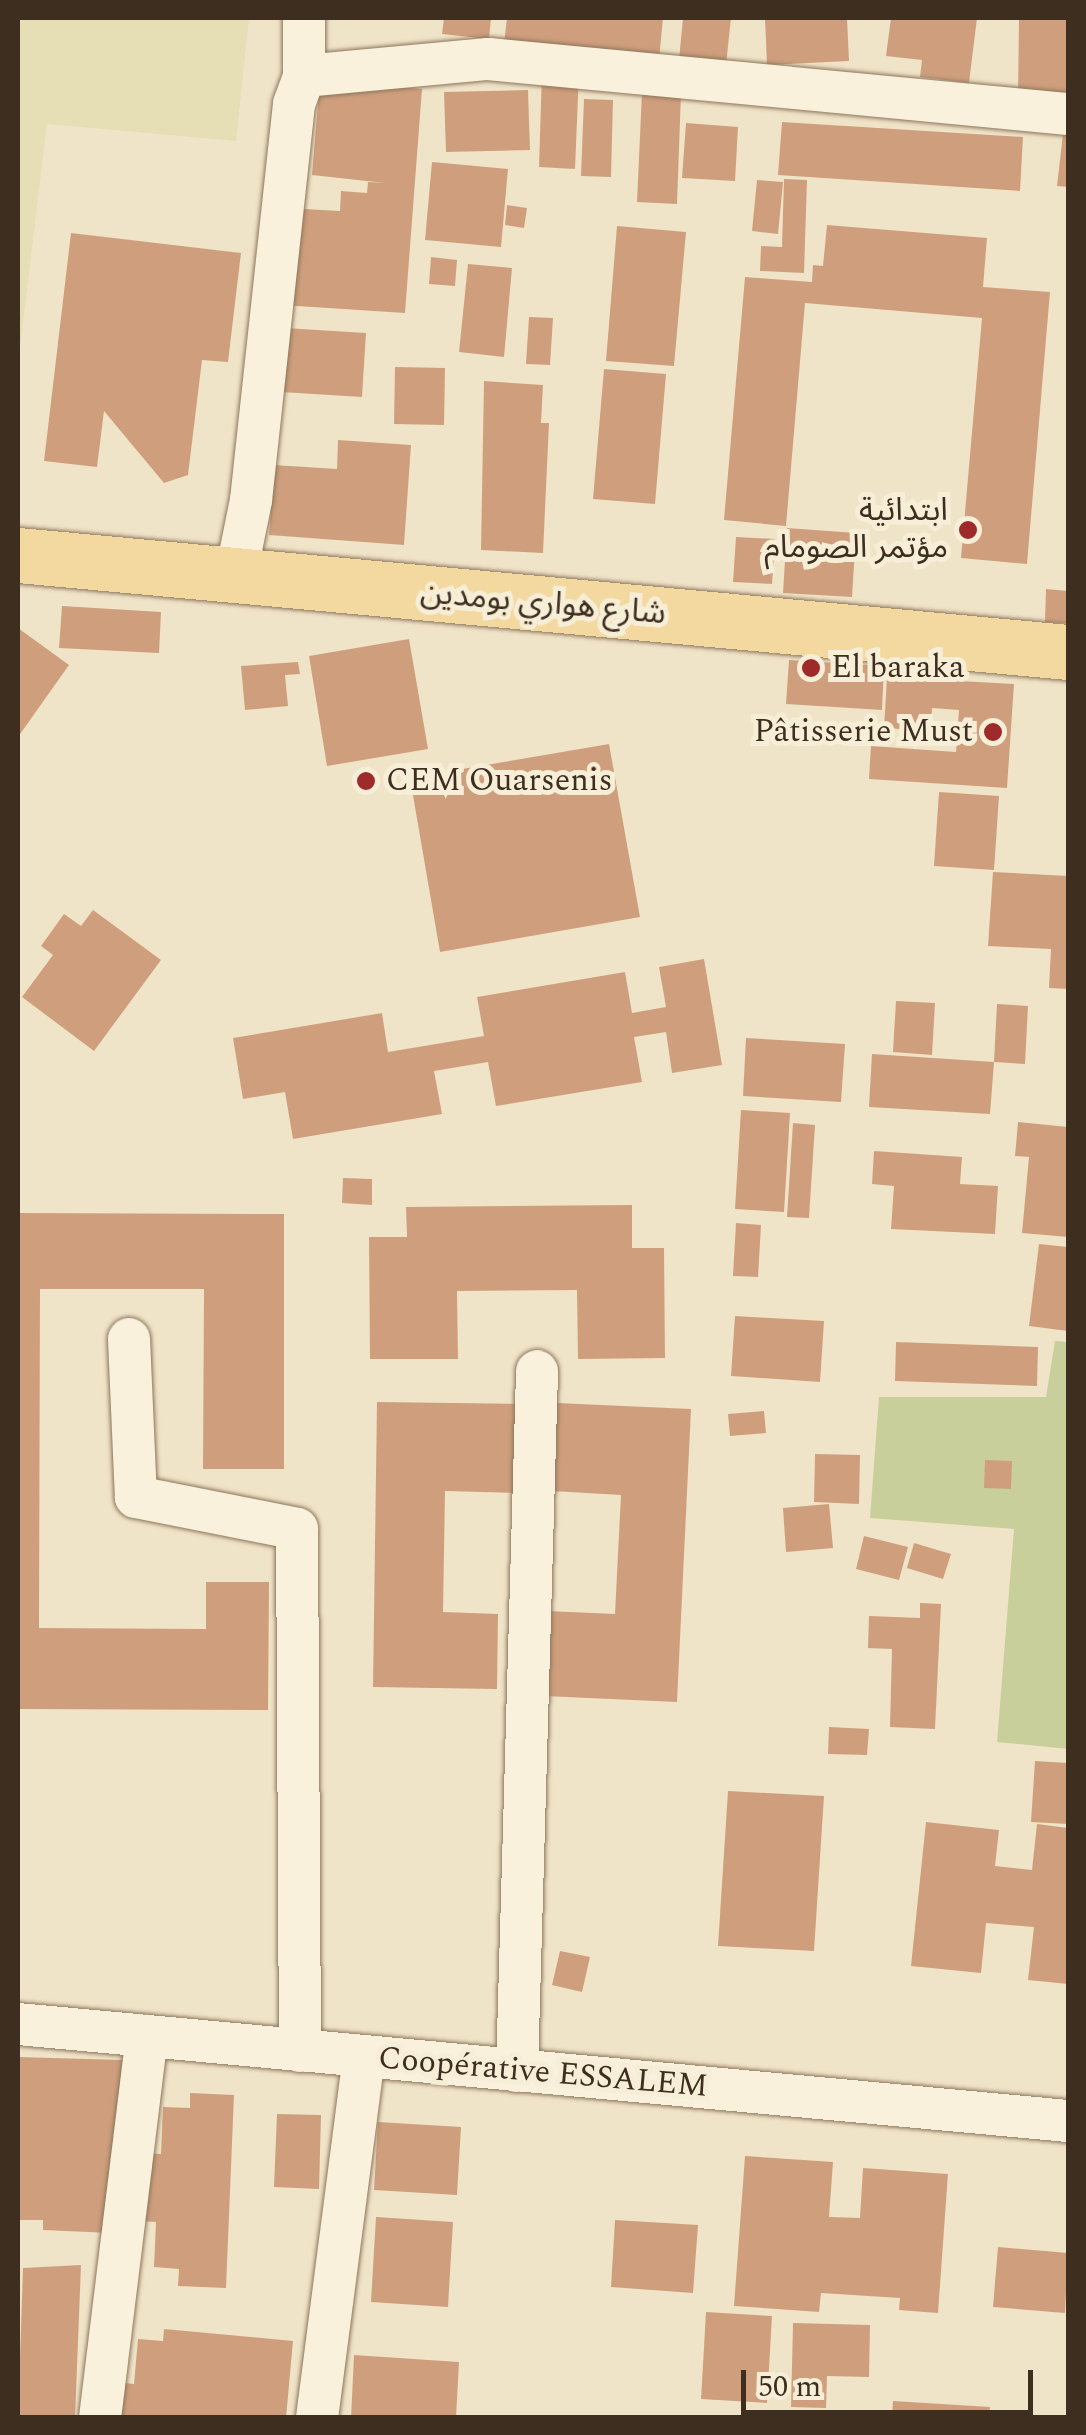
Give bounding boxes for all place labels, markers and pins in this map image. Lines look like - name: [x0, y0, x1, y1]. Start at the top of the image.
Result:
- place label: ابتدائية مؤتمر الصومام: [764, 493, 948, 568]
- marker: ابتدائية مؤتمر الصومام: [957, 519, 979, 541]
- place label: El baraka: [831, 649, 965, 687]
- marker: El baraka: [800, 657, 822, 679]
- place label: Pâtisserie Must: [754, 713, 973, 751]
- marker: Pâtisserie Must: [982, 721, 1004, 743]
- place label: CEM Ouarsenis: [386, 762, 613, 800]
- marker: CEM Ouarsenis: [355, 770, 377, 792]

